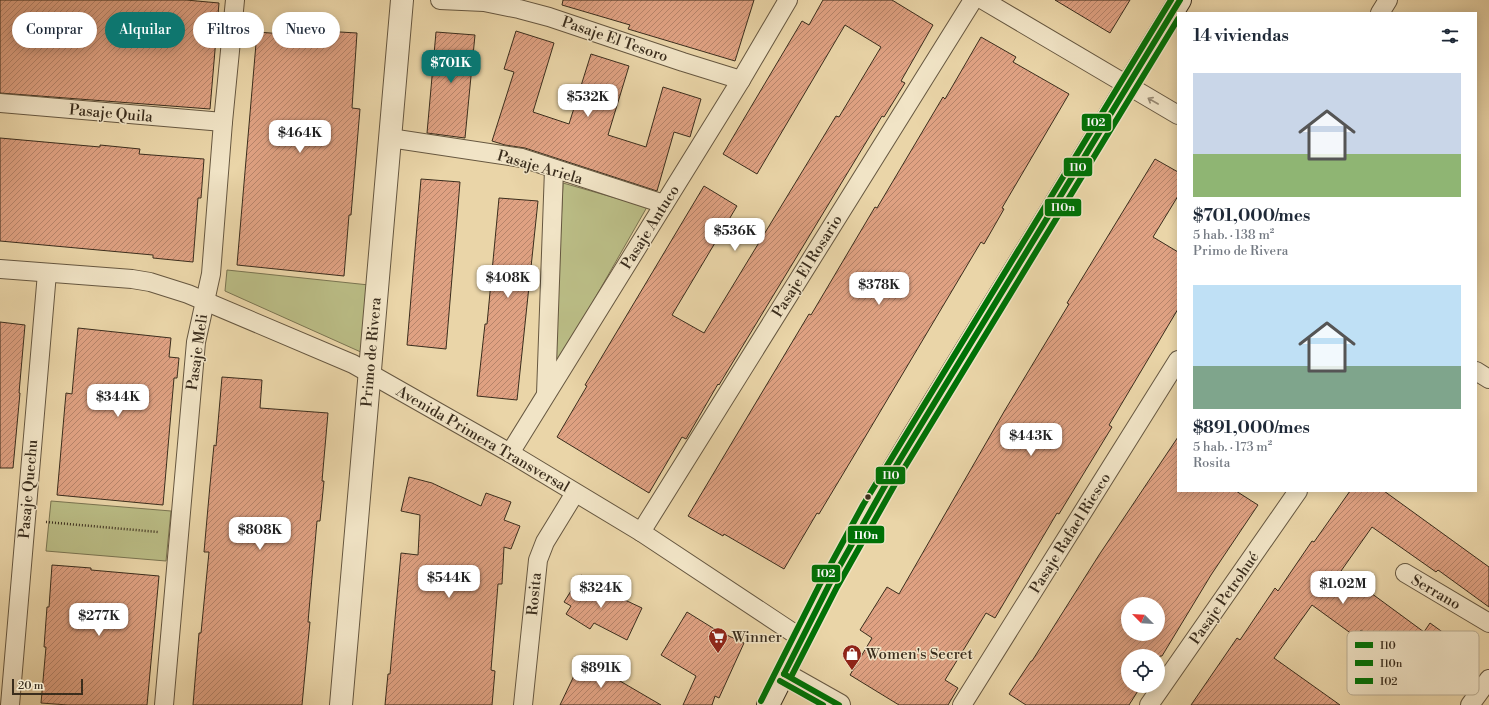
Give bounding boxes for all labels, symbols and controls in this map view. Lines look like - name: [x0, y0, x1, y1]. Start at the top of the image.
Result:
- chip: Comprar: [12, 12, 97, 48]
- chip: Alquilar: [105, 12, 185, 48]
- chip: Filtros: [193, 12, 264, 48]
- chip: Nuevo: [272, 12, 340, 48]
- street label: Pasaje El Tesoro: [559, 12, 670, 67]
- text: 14 viviendas: [1193, 25, 1289, 47]
- icon: filters: [1439, 25, 1461, 47]
- pin: $701K: [423, 50, 479, 84]
- text: $701K: [431, 55, 471, 71]
- pin: $532K: [560, 84, 616, 118]
- text: $532K: [567, 89, 609, 105]
- one-way arrow: [1147, 96, 1159, 104]
- icon: home: [1291, 99, 1363, 171]
- street label: Pasaje Quila: [68, 100, 154, 127]
- line badge: I02: [1081, 113, 1112, 132]
- text: I02: [1087, 116, 1106, 130]
- pin: $464K: [272, 120, 328, 154]
- text: $464K: [278, 125, 322, 141]
- street label: Pasaje Ariela: [495, 146, 585, 189]
- line badge: I10: [1063, 157, 1093, 177]
- text: I10: [1069, 161, 1087, 175]
- street label: Pasaje Antuco: [617, 182, 684, 273]
- line badge: I10n: [1044, 198, 1082, 217]
- text: I10n: [1051, 201, 1075, 215]
- text: $701,000/mes: [1193, 205, 1310, 227]
- street label: Pasaje El Rosario: [768, 211, 847, 321]
- pin: $536K: [707, 218, 763, 252]
- text: $536K: [714, 223, 756, 239]
- text: 5 hab. · 138 m²: [1193, 227, 1274, 243]
- text: Primo de Rivera: [1193, 243, 1288, 259]
- pin: $408K: [480, 265, 536, 299]
- text: $408K: [486, 270, 530, 286]
- pin: $378K: [851, 272, 907, 306]
- text: $378K: [858, 277, 900, 293]
- street label: Primo de Rivera: [357, 296, 386, 408]
- icon: home: [1291, 311, 1363, 383]
- street label: Pasaje Meli: [183, 313, 212, 391]
- street label: Avenida Primera Transversal: [392, 381, 573, 497]
- pin: $344K: [90, 384, 146, 418]
- text: $344K: [96, 389, 140, 405]
- text: $891,000/mes: [1193, 417, 1310, 439]
- pin: $443K: [1003, 423, 1059, 457]
- text: $443K: [1009, 428, 1053, 444]
- street label: Pasaje Quechu: [15, 438, 42, 539]
- text: 5 hab. · 173 m²: [1193, 439, 1272, 455]
- text: Rosita: [1193, 455, 1230, 471]
- line badge: I10: [875, 466, 906, 485]
- text: I10: [882, 469, 900, 483]
- street label: Pasaje Rafael Riesco: [1026, 469, 1115, 597]
- unlabelled marker: [863, 492, 873, 502]
- pin: $808K: [232, 517, 288, 551]
- text: $808K: [238, 522, 282, 538]
- line badge: I10n: [847, 525, 885, 544]
- text: I10n: [854, 529, 878, 543]
- street label: Pasaje Petrohué: [1185, 548, 1263, 648]
- line badge: I02: [811, 564, 841, 583]
- pin: $544K: [421, 565, 477, 599]
- text: I02: [817, 567, 836, 581]
- text: $544K: [427, 570, 471, 586]
- street label: Rosita: [523, 571, 546, 616]
- pin: $1.02M: [1310, 571, 1376, 605]
- street label: Serrano: [1407, 571, 1464, 614]
- pin: $324K: [573, 575, 629, 609]
- text: $1.02M: [1319, 576, 1367, 592]
- text: $324K: [579, 580, 623, 596]
- north arrow: [1121, 597, 1165, 641]
- map controls: [1121, 597, 1165, 693]
- pin: $277K: [71, 603, 127, 637]
- text: $277K: [78, 608, 120, 624]
- supermarket icon: Winner: [707, 626, 729, 654]
- place label: Winner: [731, 628, 782, 647]
- legend: [1347, 631, 1479, 695]
- text: I10: [1380, 639, 1396, 653]
- shop icon: Women's Secret: [841, 643, 863, 671]
- place label: Women's Secret: [865, 645, 973, 664]
- button: locate: [1121, 649, 1165, 693]
- pin: $891K: [573, 655, 629, 689]
- text: I10n: [1380, 657, 1403, 671]
- text: $891K: [581, 660, 621, 676]
- text: I02: [1380, 675, 1398, 689]
- scale bar: [12, 677, 83, 696]
- text: 20 m: [18, 679, 43, 693]

